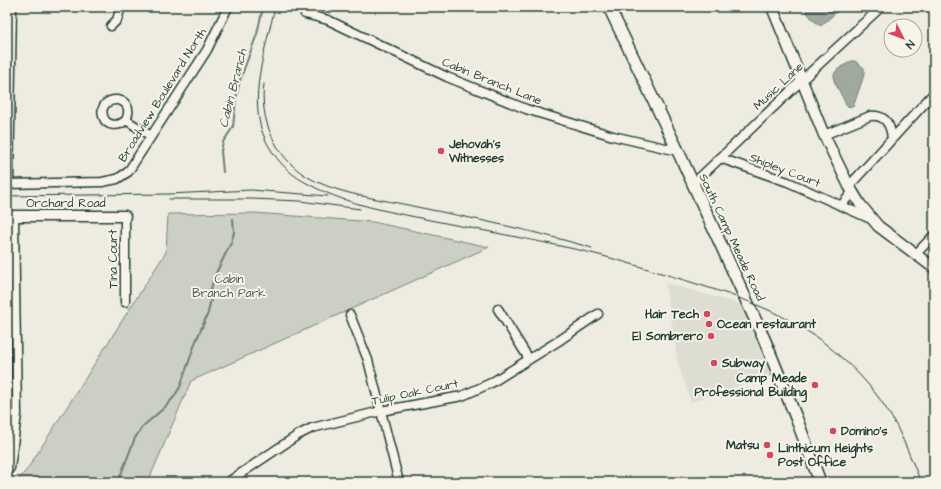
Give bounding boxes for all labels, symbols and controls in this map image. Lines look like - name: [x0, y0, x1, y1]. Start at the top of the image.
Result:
- north arrow: [883, 18, 923, 58]
- street label: Broadview Boulevard North: [114, 25, 211, 165]
- text: N: [902, 37, 918, 52]
- water label: Cabin Branch: [214, 46, 252, 130]
- street label: Cabin Branch Lane: [439, 54, 545, 109]
- street label: Music Lane: [749, 58, 808, 114]
- place label: Jehovah's Witnesses: [448, 136, 504, 167]
- marker: Jehovah's Witnesses: [436, 146, 446, 156]
- street label: Shipley Court: [747, 149, 823, 193]
- street label: South Camp Meade Road: [694, 171, 769, 304]
- street label: Orchard Road: [26, 195, 106, 212]
- street label: Tina Court: [105, 229, 122, 289]
- park label: Cabin Branch Park: [192, 271, 266, 302]
- place label: Hair Tech: [645, 306, 700, 323]
- marker: Hair Tech: [702, 309, 712, 319]
- place label: Ocean restaurant: [717, 316, 816, 333]
- marker: Ocean restaurant: [704, 319, 714, 329]
- place label: El Sombrero: [632, 328, 703, 345]
- marker: El Sombrero: [706, 331, 716, 341]
- place label: Subway: [721, 355, 765, 373]
- marker: Subway: [709, 358, 719, 368]
- place label: Camp Meade Professional Building: [694, 370, 808, 403]
- street label: Tulip Oak Court: [370, 375, 460, 410]
- marker: Camp Meade Professional Building: [810, 380, 820, 390]
- place label: Domino's: [841, 423, 887, 440]
- marker: Domino's: [828, 426, 838, 436]
- place label: Matsu: [726, 437, 759, 454]
- marker: Matsu: [762, 440, 772, 450]
- place label: Linthicum Heights Post Office: [778, 440, 873, 471]
- marker: Linthicum Heights Post Office: [765, 450, 775, 460]

